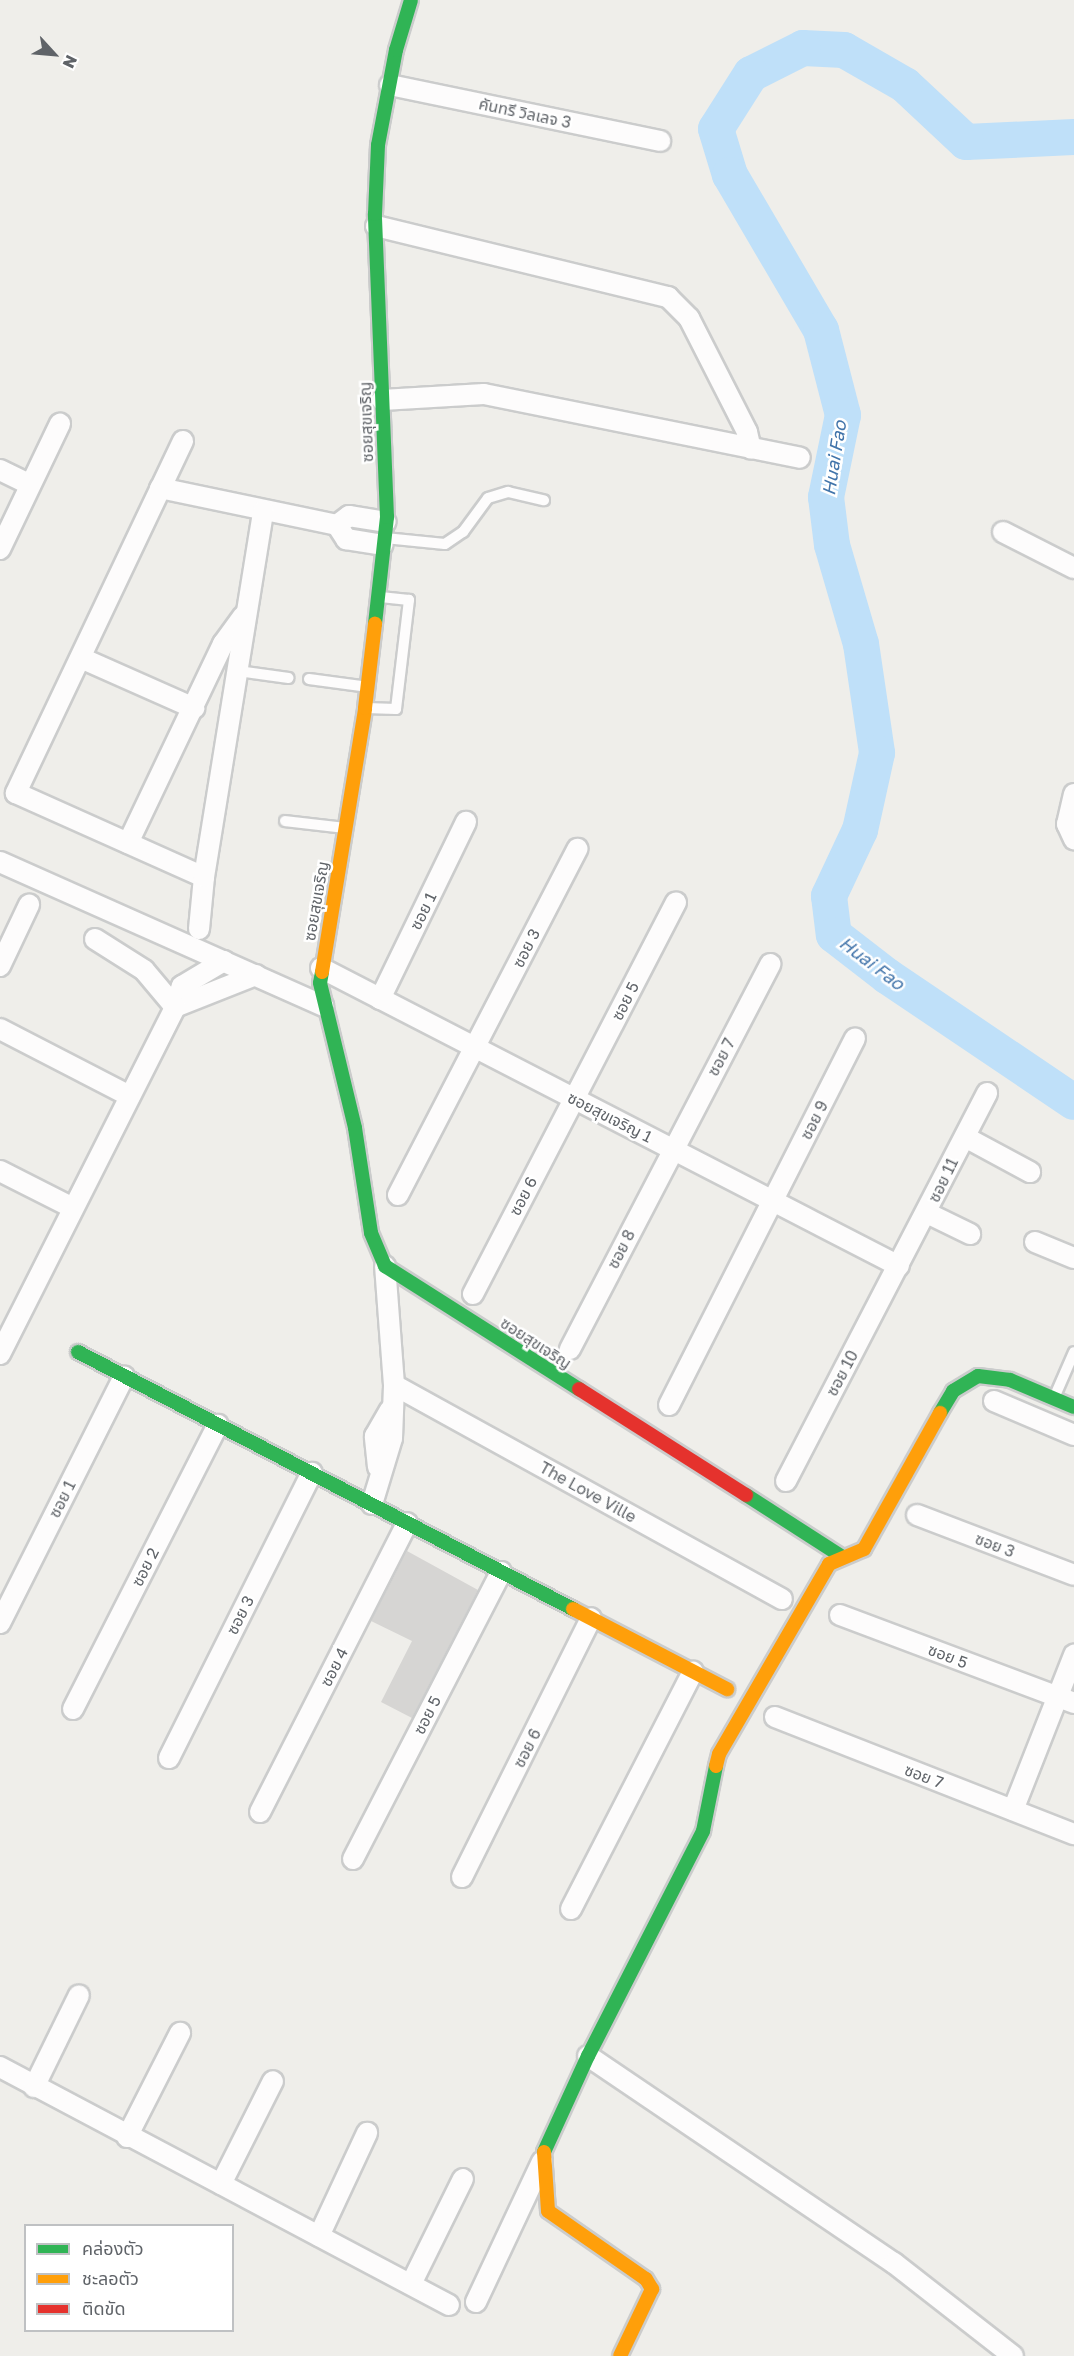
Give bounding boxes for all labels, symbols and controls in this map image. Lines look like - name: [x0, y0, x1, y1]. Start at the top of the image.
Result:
- north arrow: [24, 24, 84, 84]
- text: N: [59, 52, 82, 72]
- street label: คันทรี วิลเลจ 3: [477, 94, 573, 132]
- street label: ซอยสุขเจริญ: [355, 381, 377, 463]
- water label: Huai Fao: [817, 419, 851, 497]
- street label: ซอยสุขเจริญ: [300, 860, 332, 942]
- street label: ซอย 1: [406, 889, 440, 933]
- street label: ซอย 3: [508, 925, 544, 971]
- water label: Huai Fao: [835, 932, 909, 994]
- street label: ซอย 5: [607, 978, 643, 1024]
- street label: ซอย 7: [703, 1035, 739, 1079]
- street label: ซอยสุขเจริญ 1: [564, 1087, 656, 1147]
- street label: ซอย 9: [796, 1097, 832, 1143]
- street label: ซอย 11: [924, 1155, 962, 1205]
- street label: ซอย 6: [505, 1173, 541, 1219]
- street label: ซอย 8: [603, 1226, 639, 1272]
- street label: ซอยสุขเจริญ: [497, 1313, 575, 1373]
- street label: ซอย 10: [822, 1347, 862, 1399]
- street label: The Love Ville: [536, 1458, 640, 1526]
- street label: ซอย 1: [45, 1477, 79, 1521]
- street label: ซอย 3: [972, 1529, 1018, 1561]
- street label: ซอย 2: [127, 1544, 163, 1590]
- street label: ซอย 3: [222, 1592, 258, 1638]
- street label: ซอย 5: [925, 1640, 971, 1672]
- street label: ซอย 4: [316, 1644, 352, 1690]
- street label: ซอย 5: [409, 1692, 445, 1738]
- street label: ซอย 6: [509, 1725, 545, 1771]
- street label: ซอย 7: [902, 1760, 946, 1792]
- legend: [24, 2224, 234, 2332]
- text: คล่องตัว: [82, 2237, 144, 2259]
- text: ชะลอตัว: [82, 2267, 139, 2289]
- text: ติดขัด: [82, 2297, 125, 2319]

